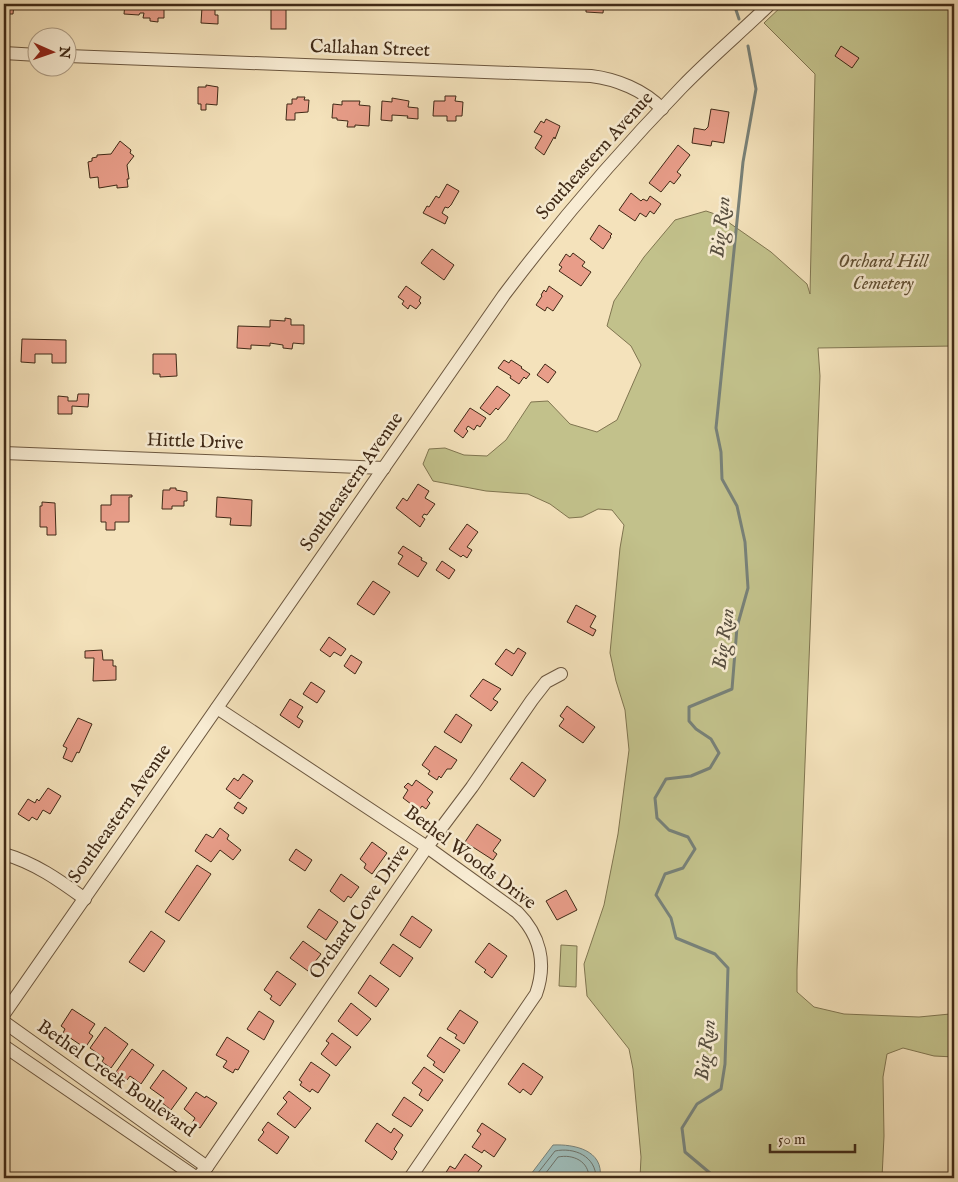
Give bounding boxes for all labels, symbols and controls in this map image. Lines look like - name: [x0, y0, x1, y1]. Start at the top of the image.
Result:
- north arrow: [28, 28, 78, 78]
- street label: Callahan Street: [310, 35, 431, 63]
- text: N: [55, 45, 73, 59]
- street label: Southeastern Avenue: [531, 87, 659, 225]
- water label: Big Run: [705, 195, 738, 259]
- park label: Orchard Hill Cemetery: [838, 250, 929, 296]
- street label: Southeastern Avenue: [295, 408, 409, 556]
- street label: Hittle Drive: [146, 428, 244, 456]
- water label: Big Run: [707, 607, 742, 671]
- street label: Southeastern Avenue: [63, 740, 177, 888]
- street label: Bethel Woods Drive: [399, 801, 541, 916]
- street label: Orchard Cove Drive: [304, 840, 416, 984]
- street label: Bethel Creek Boulevard: [32, 1015, 201, 1143]
- water label: Big Run: [690, 1018, 723, 1082]
- scale bar: [770, 1122, 856, 1154]
- text: 50 m: [778, 1130, 806, 1149]

